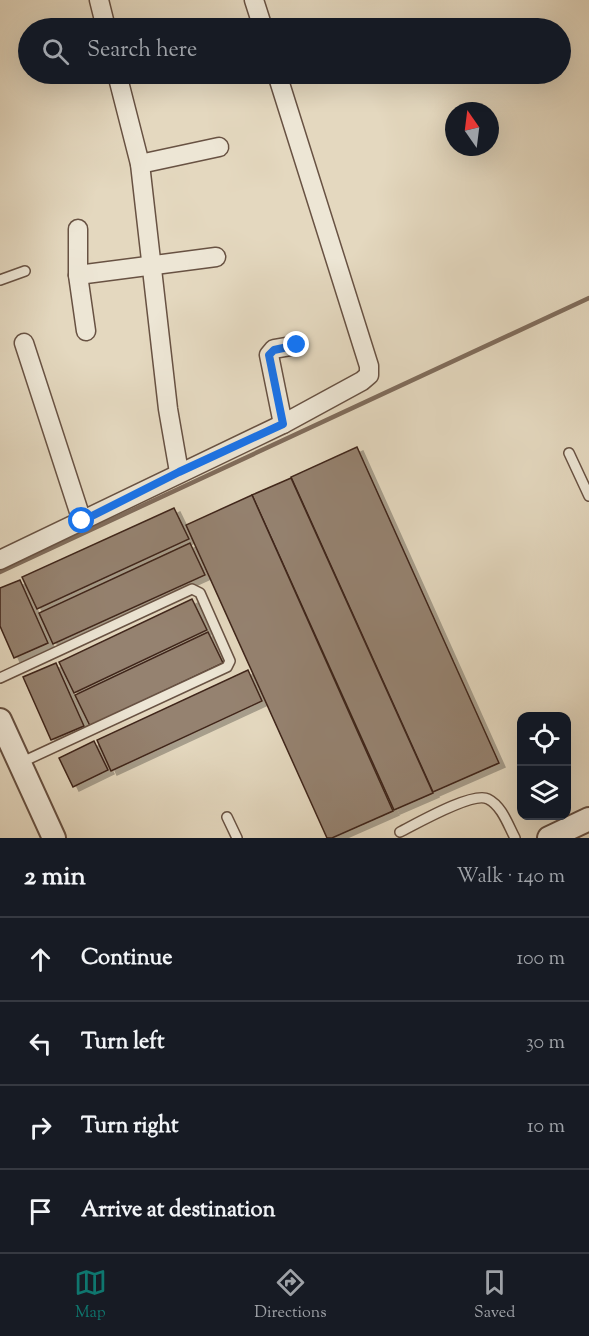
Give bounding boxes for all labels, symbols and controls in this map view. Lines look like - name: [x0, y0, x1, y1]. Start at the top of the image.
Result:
- search box: [18, 18, 571, 84]
- icon: search: [39, 35, 72, 68]
- text: Search here: [87, 35, 197, 67]
- north arrow: [445, 102, 499, 156]
- route end: [283, 331, 309, 357]
- route start: [68, 507, 94, 533]
- map controls: [517, 712, 571, 820]
- button: locate: [517, 712, 571, 766]
- button: layers: [517, 766, 571, 820]
- text: 2 min: [24, 859, 86, 896]
- text: Walk · 140 m: [456, 863, 565, 892]
- icon: ahead: [24, 943, 57, 976]
- text: Continue: [81, 943, 172, 975]
- text: 100 m: [516, 945, 565, 974]
- icon: left: [24, 1027, 57, 1060]
- text: Turn left: [81, 1027, 164, 1059]
- text: 30 m: [526, 1029, 565, 1058]
- icon: right: [24, 1111, 57, 1144]
- text: Turn right: [81, 1111, 178, 1143]
- text: 10 m: [527, 1113, 565, 1142]
- icon: arrive: [24, 1195, 57, 1228]
- text: Arrive at destination: [81, 1195, 276, 1227]
- tab: Map: [74, 1266, 107, 1325]
- tab: Directions: [254, 1266, 327, 1325]
- tab: Saved: [474, 1266, 515, 1325]

